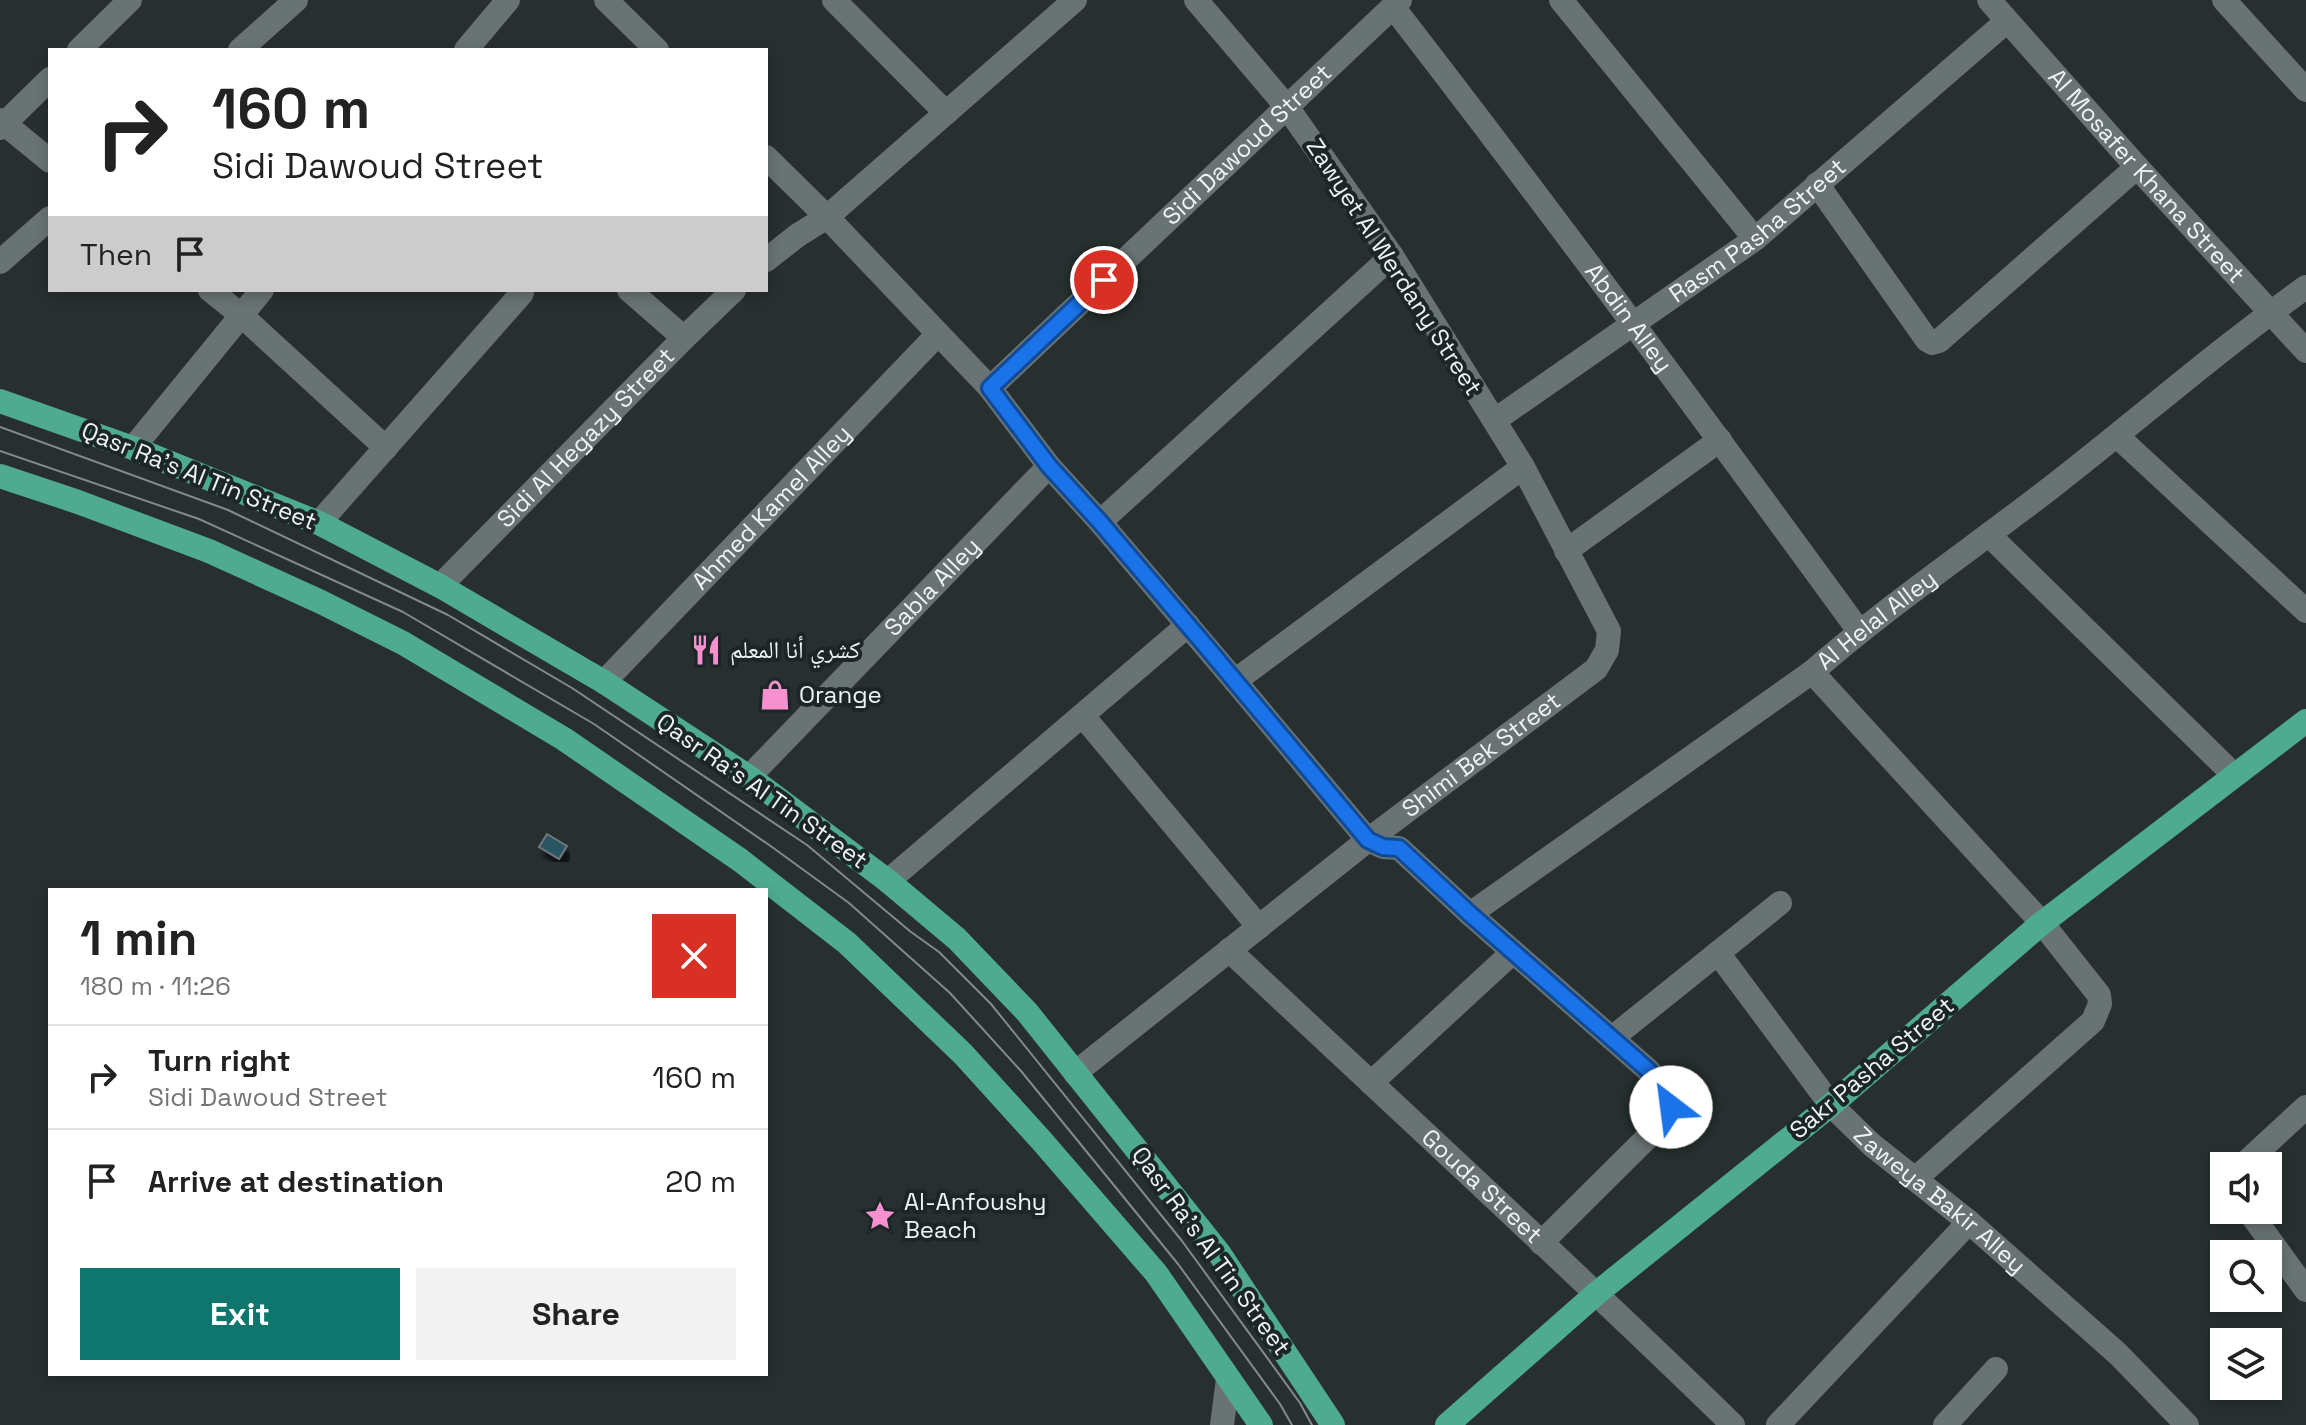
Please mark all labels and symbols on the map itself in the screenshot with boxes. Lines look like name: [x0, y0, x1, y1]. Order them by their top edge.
street label: Sidi Dawoud Street: [1156, 57, 1338, 232]
street label: Al Mosafer Khana Street: [2042, 62, 2252, 289]
street label: Zawyet Al Werdany Street: [1300, 132, 1489, 401]
street label: Rasm Pasha Street: [1663, 151, 1852, 309]
pin: [1070, 246, 1138, 314]
street label: Abdin Alley: [1578, 257, 1680, 378]
street label: Sidi Al Hegazy Street: [490, 341, 681, 534]
street label: Qasr Ra's Al Tin Street: [77, 414, 321, 537]
street label: Ahmed Kamel Alley: [685, 418, 858, 596]
street label: Sabla Alley: [877, 531, 987, 643]
street label: Al Helal Alley: [1810, 563, 1943, 676]
restaurant icon: كشري أنا المعلم: [689, 633, 723, 667]
place label: كشري أنا المعلم: [730, 634, 860, 669]
shop icon: Orange: [758, 678, 792, 712]
place label: Orange: [799, 679, 882, 710]
street label: Shimi Bek Street: [1395, 685, 1567, 824]
street label: Qasr Ra's Al Tin Street: [651, 706, 874, 875]
street label: Sakr Pasha Street: [1783, 990, 1960, 1145]
position arrow: [1629, 1065, 1713, 1149]
street label: Zaweya Bakir Alley: [1847, 1120, 2033, 1280]
street label: Gouda Street: [1415, 1122, 1549, 1250]
street label: Qasr Ra's Al Tin Street: [1125, 1140, 1298, 1361]
place label: Al-Anfoushy Beach: [904, 1186, 1047, 1245]
place icon: Al-Anfoushy Beach: [863, 1199, 897, 1233]

